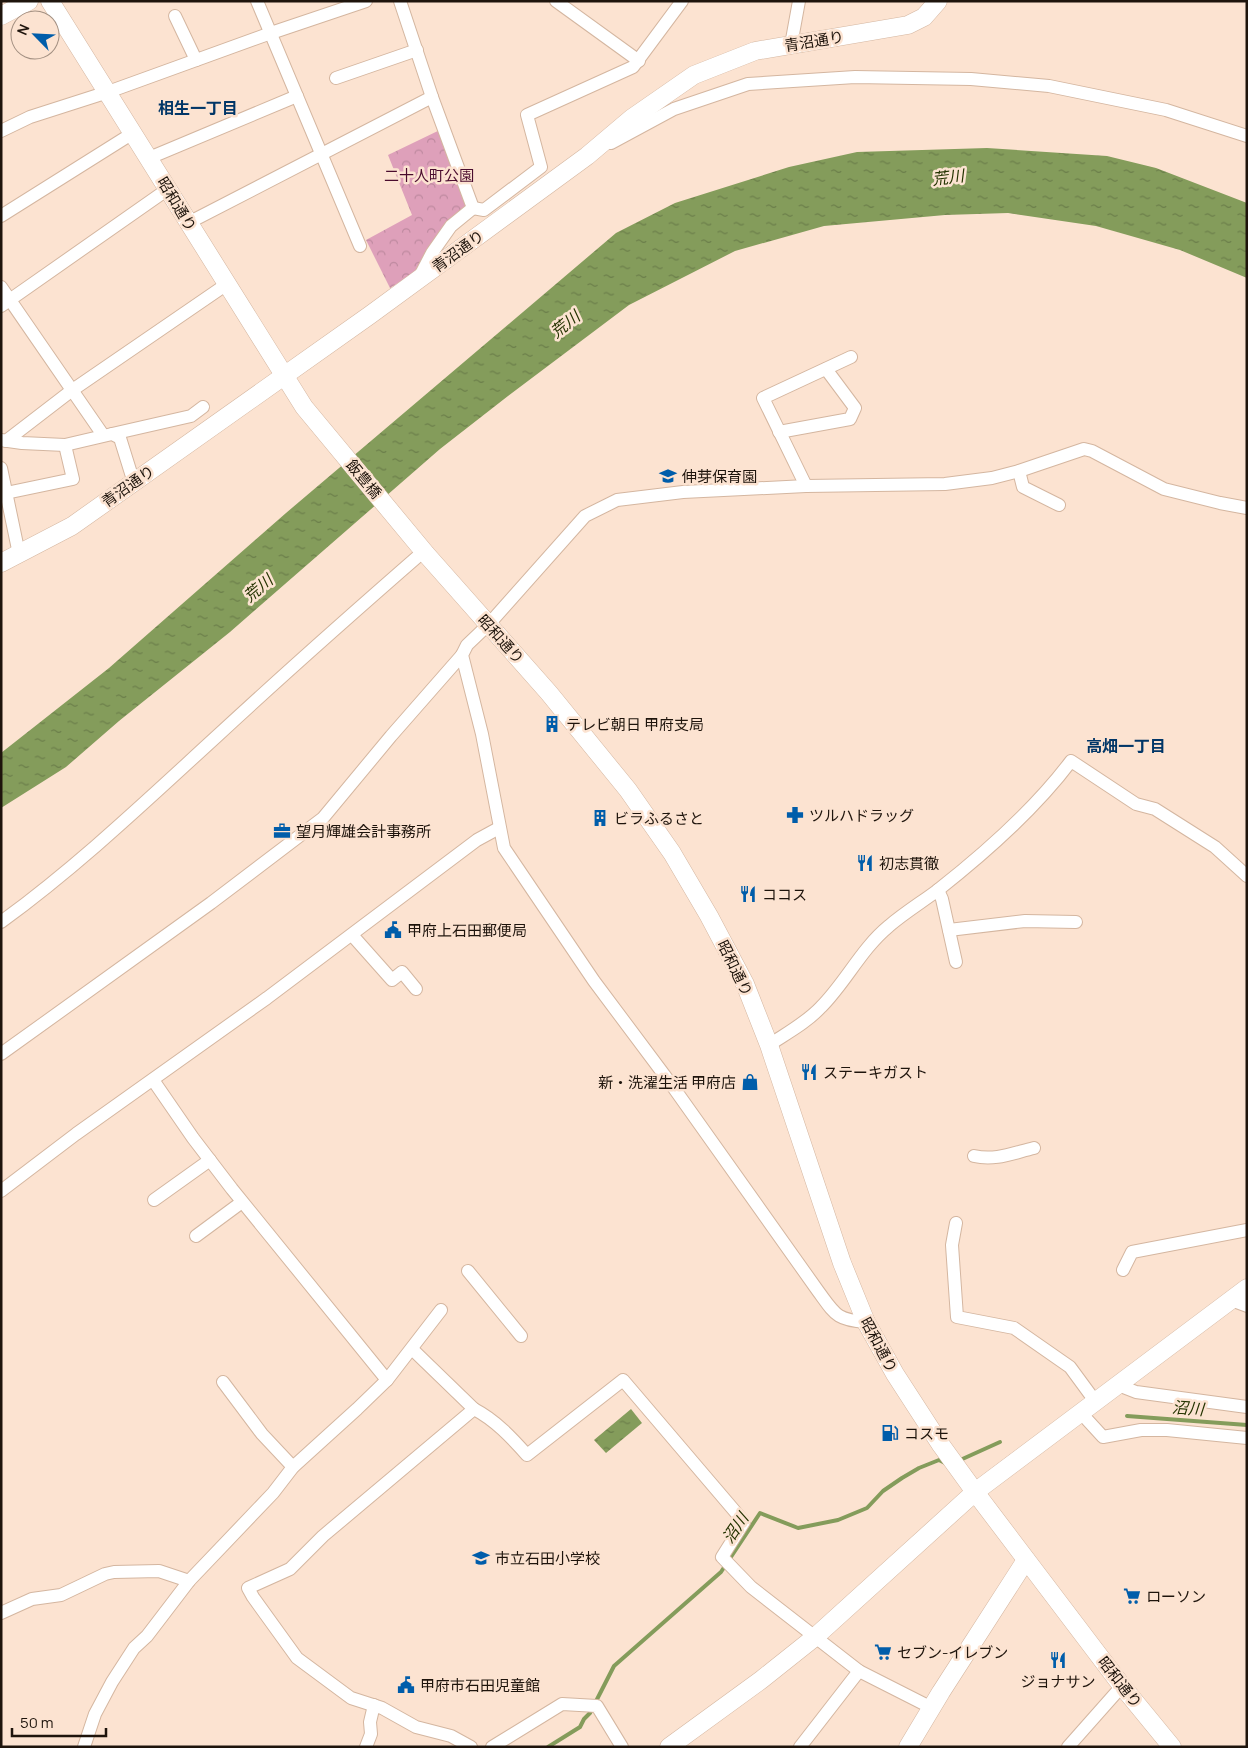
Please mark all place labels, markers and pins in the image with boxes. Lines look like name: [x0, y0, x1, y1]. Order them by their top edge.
school or university icon: 伸芽保育園: [658, 466, 678, 486]
place label: 伸芽保育園: [682, 466, 757, 487]
building icon: テレビ朝日 甲府支局: [542, 714, 562, 734]
place label: テレビ朝日 甲府支局: [566, 714, 704, 735]
pharmacy icon: ツルハドラッグ: [785, 805, 805, 825]
place label: ツルハドラッグ: [809, 805, 914, 826]
building icon: ビラふるさと: [590, 808, 610, 828]
place label: ビラふるさと: [614, 808, 704, 829]
office icon: 望月輝雄会計事務所: [272, 821, 292, 841]
place label: 望月輝雄会計事務所: [296, 821, 431, 842]
restaurant icon: 初志貫徹: [855, 853, 875, 873]
place label: 初志貫徹: [879, 853, 939, 874]
restaurant icon: ココス: [738, 884, 758, 904]
place label: ココス: [762, 884, 807, 905]
public building icon: 甲府上石田郵便局: [383, 920, 403, 940]
place label: 甲府上石田郵便局: [407, 920, 527, 941]
restaurant icon: ステーキガスト: [799, 1062, 819, 1082]
place label: ステーキガスト: [823, 1062, 928, 1083]
place label: 新・洗濯生活 甲府店: [598, 1072, 736, 1093]
shop icon: 新・洗濯生活 甲府店: [740, 1072, 760, 1092]
fuel station icon: コスモ: [880, 1423, 900, 1443]
place label: コスモ: [904, 1423, 949, 1444]
school or university icon: 市立石田小学校: [471, 1548, 491, 1568]
place label: 市立石田小学校: [495, 1548, 600, 1569]
supermarket icon: ローソン: [1122, 1586, 1142, 1606]
place label: ローソン: [1146, 1586, 1206, 1607]
supermarket icon: セブン-イレブン: [873, 1642, 893, 1662]
place label: セブン-イレブン: [897, 1642, 1008, 1663]
restaurant icon: ジョナサン: [1048, 1650, 1068, 1670]
place label: ジョナサン: [1020, 1671, 1096, 1692]
public building icon: 甲府市石田児童館: [396, 1675, 416, 1695]
place label: 甲府市石田児童館: [420, 1675, 540, 1696]

